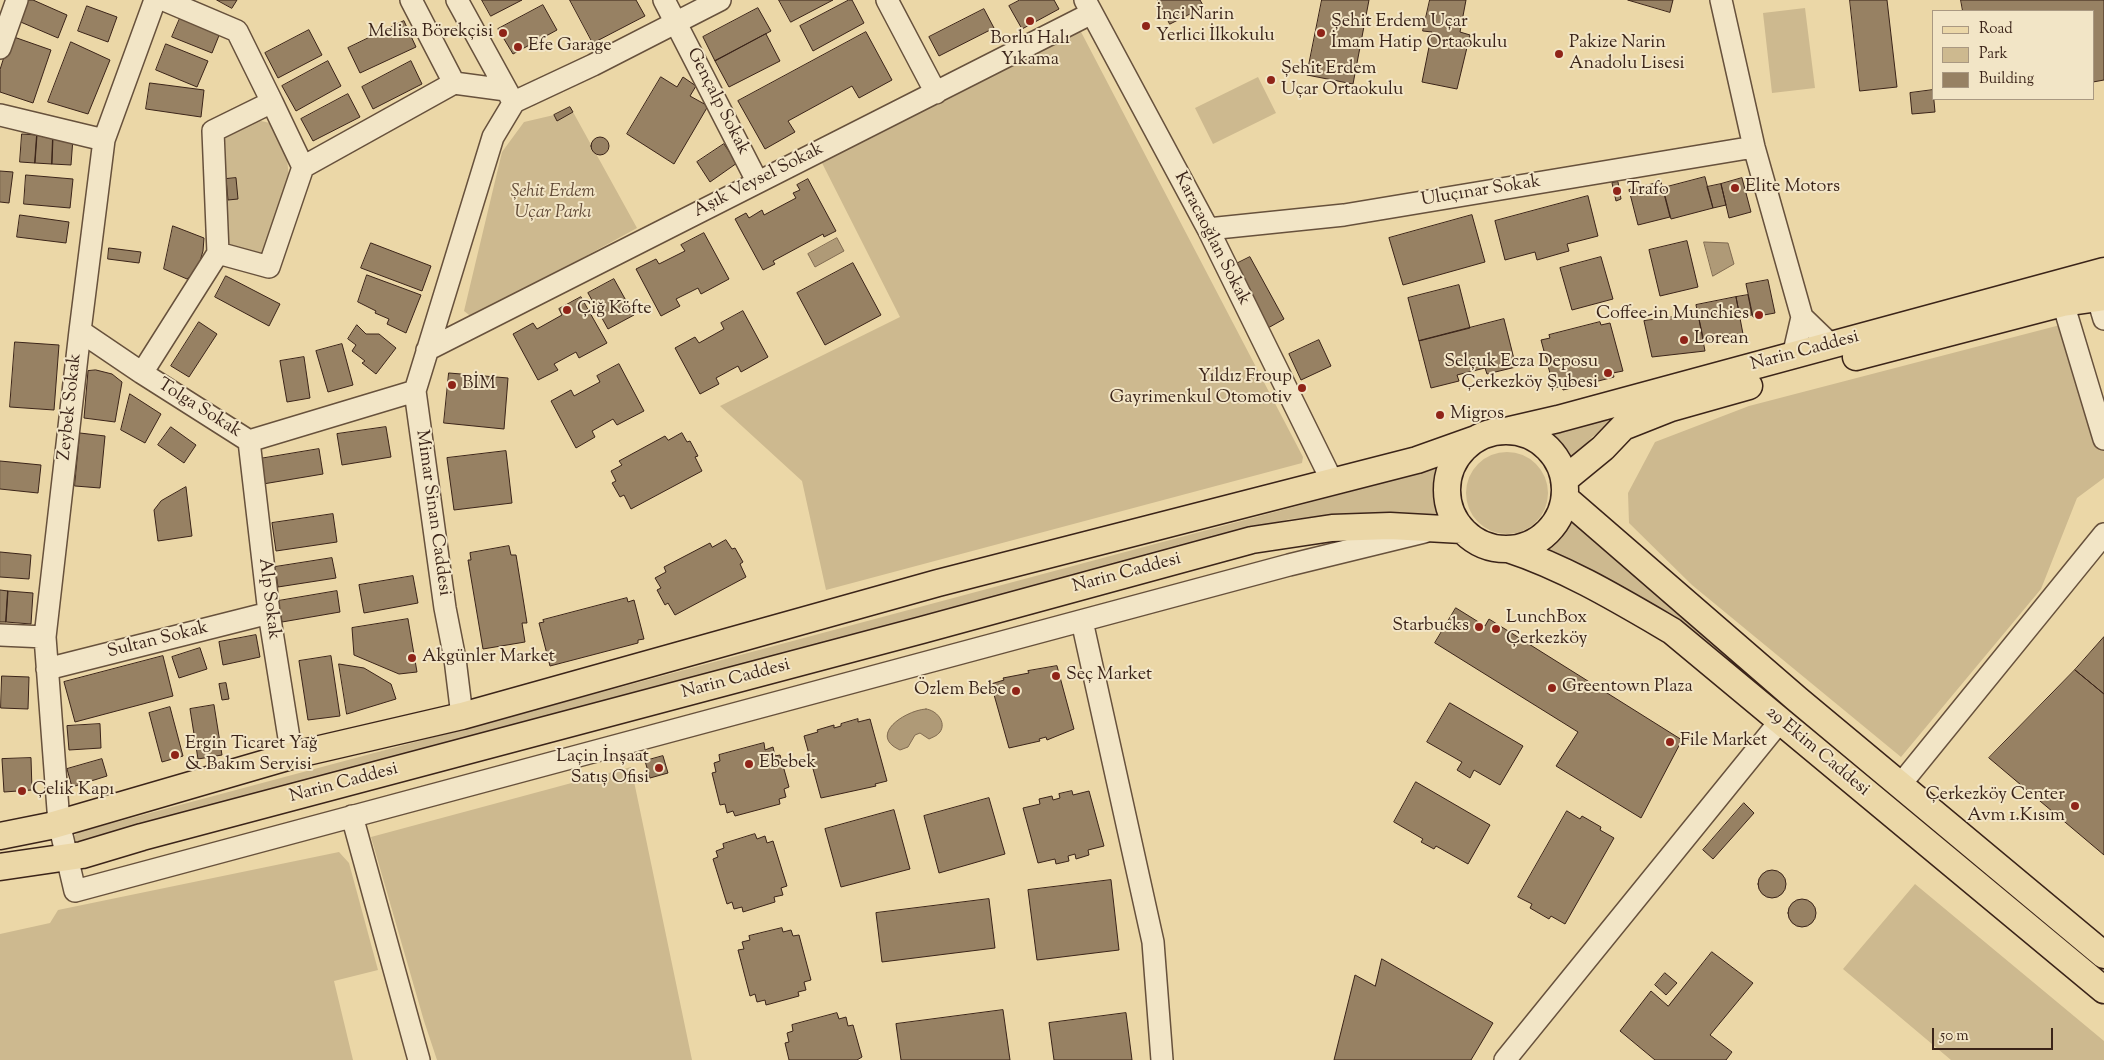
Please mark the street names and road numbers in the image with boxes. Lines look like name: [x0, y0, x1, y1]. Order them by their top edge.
street label: Gençalp Sokak: [681, 45, 753, 159]
street label: Aşık Veysel Sokak: [690, 139, 828, 223]
street label: Karacaoğlan Sokak: [1168, 169, 1254, 309]
street label: Uluçınar Sokak: [1420, 172, 1542, 212]
street label: Narin Caddesi: [1748, 327, 1862, 377]
street label: Zeybek Sokak: [55, 353, 87, 461]
street label: Tolga Sokak: [153, 375, 245, 443]
street label: Mimar Sinan Caddesi: [410, 429, 454, 597]
street label: Narin Caddesi: [1070, 549, 1184, 599]
street label: Alp Sokak: [252, 557, 284, 641]
street label: Sultan Sokak: [105, 618, 211, 664]
street label: Narin Caddesi: [679, 655, 793, 705]
street label: 29 Ekim Caddesi: [1761, 702, 1873, 802]
street label: Narin Caddesi: [287, 759, 401, 809]

